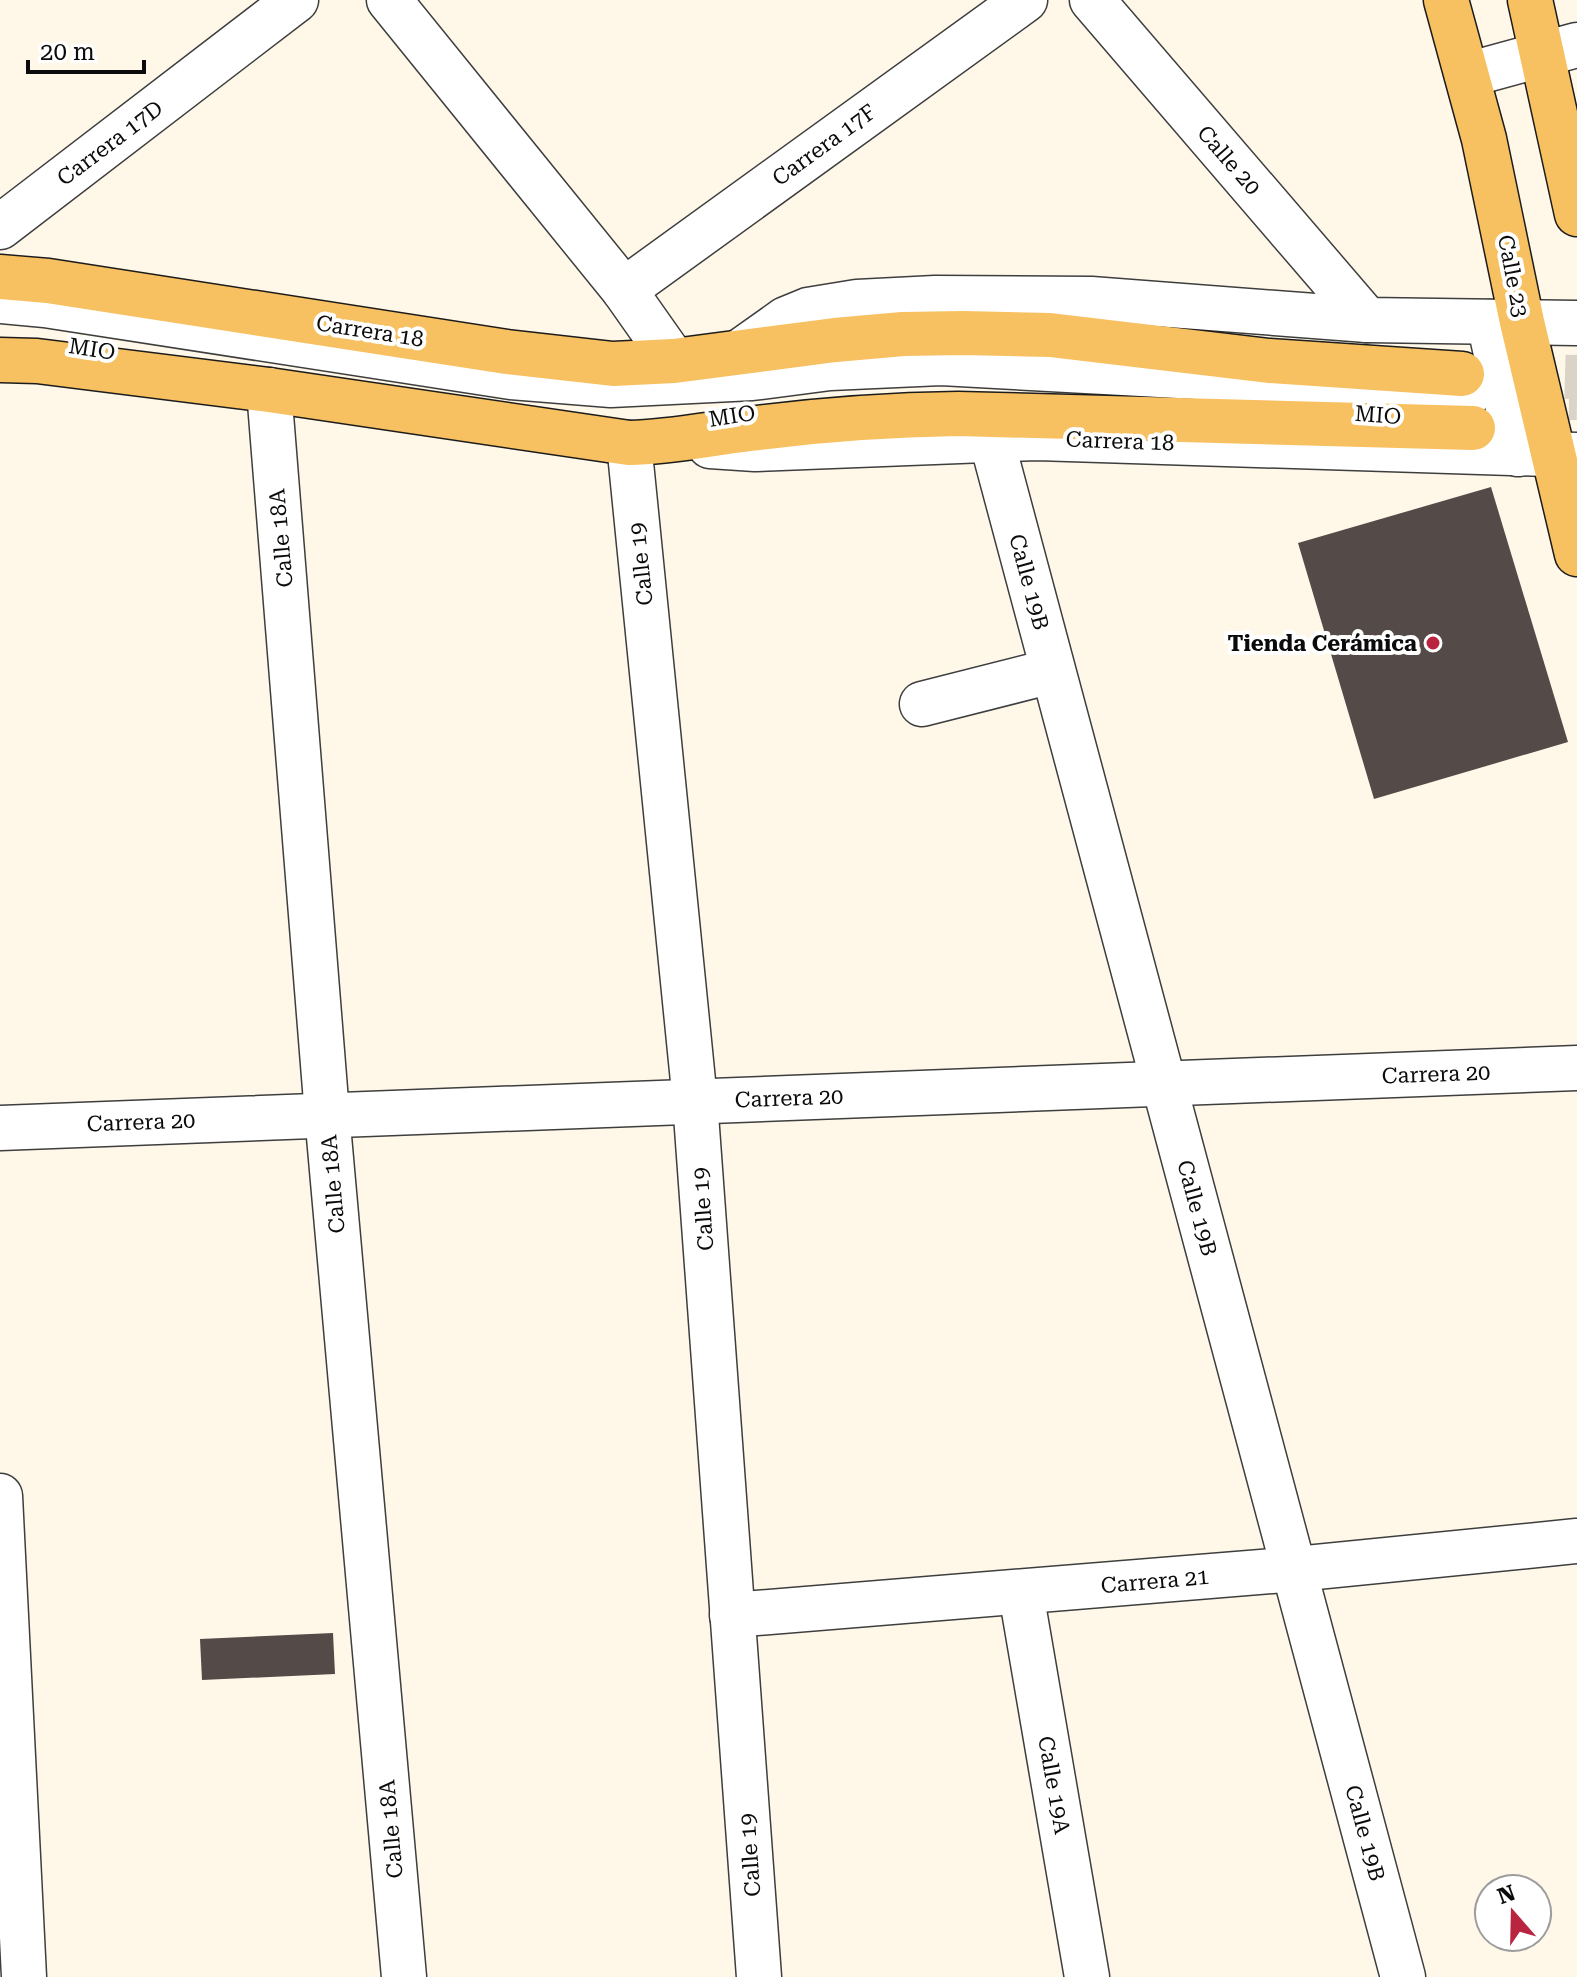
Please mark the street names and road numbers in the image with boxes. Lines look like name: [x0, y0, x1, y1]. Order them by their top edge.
street label: Carrera 17D: [52, 95, 168, 191]
street label: Carrera 17F: [767, 99, 881, 191]
street label: Calle 20: [1192, 120, 1266, 200]
street label: Calle 23: [1493, 233, 1533, 319]
street label: Carrera 18: [314, 310, 426, 352]
street label: MIO: [67, 333, 117, 365]
street label: MIO: [707, 400, 757, 432]
street label: MIO: [1354, 401, 1402, 429]
street label: Carrera 18: [1065, 427, 1175, 455]
street label: Calle 18A: [264, 487, 298, 588]
street label: Calle 19: [624, 521, 658, 607]
street label: Calle 19B: [1004, 531, 1054, 633]
street label: Carrera 20: [1381, 1060, 1491, 1088]
street label: Carrera 20: [734, 1084, 844, 1112]
street label: Carrera 20: [86, 1108, 196, 1136]
street label: Calle 18A: [316, 1133, 350, 1234]
street label: Calle 19B: [1172, 1157, 1222, 1259]
street label: Calle 19: [688, 1166, 718, 1252]
street label: Carrera 21: [1100, 1564, 1210, 1598]
street label: Calle 19A: [1033, 1734, 1075, 1837]
street label: Calle 18A: [374, 1778, 408, 1879]
street label: Calle 19B: [1340, 1782, 1390, 1884]
street label: Calle 19: [735, 1812, 765, 1898]

